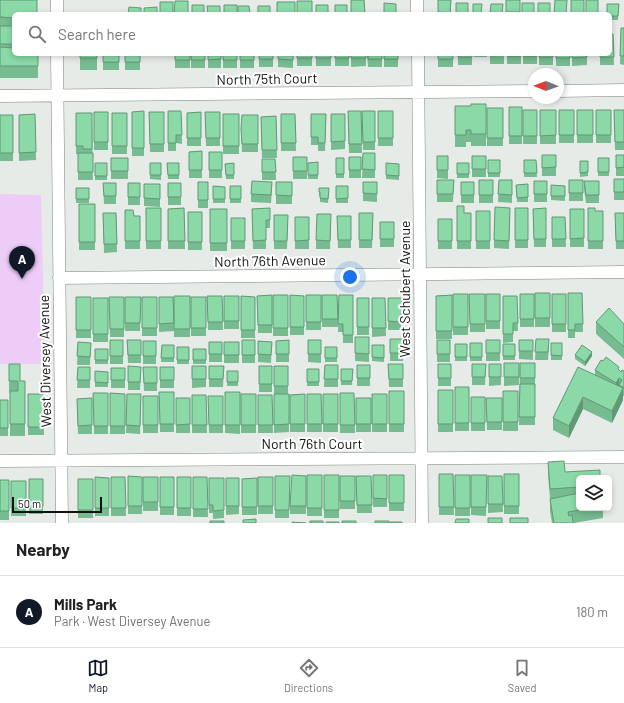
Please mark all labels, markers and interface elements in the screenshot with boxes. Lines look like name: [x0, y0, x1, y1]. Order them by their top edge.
search box: [12, 12, 612, 56]
icon: search: [26, 23, 48, 45]
text: Search here: [58, 25, 136, 43]
north arrow: [528, 68, 564, 104]
street label: North 75th Court: [216, 69, 318, 88]
street label: West Schubert Avenue: [396, 221, 413, 357]
pin: A: [9, 246, 35, 279]
street label: North 76th Avenue: [214, 251, 326, 270]
your location: [340, 267, 360, 287]
street label: West Diversey Avenue: [35, 295, 54, 427]
street label: North 76th Court: [261, 435, 363, 452]
map controls: [576, 475, 612, 511]
button: layers: [576, 475, 612, 511]
scale bar: [12, 495, 102, 514]
text: 50 m: [18, 497, 41, 510]
text: Nearby: [16, 539, 70, 559]
text: Mills Park: [54, 595, 117, 613]
text: A: [25, 604, 33, 620]
text: 180 m: [576, 604, 608, 620]
text: Park · West Diversey Avenue: [54, 613, 210, 629]
tab: Map: [87, 657, 109, 694]
tab: Directions: [284, 657, 333, 694]
tab: Saved: [508, 657, 537, 694]

